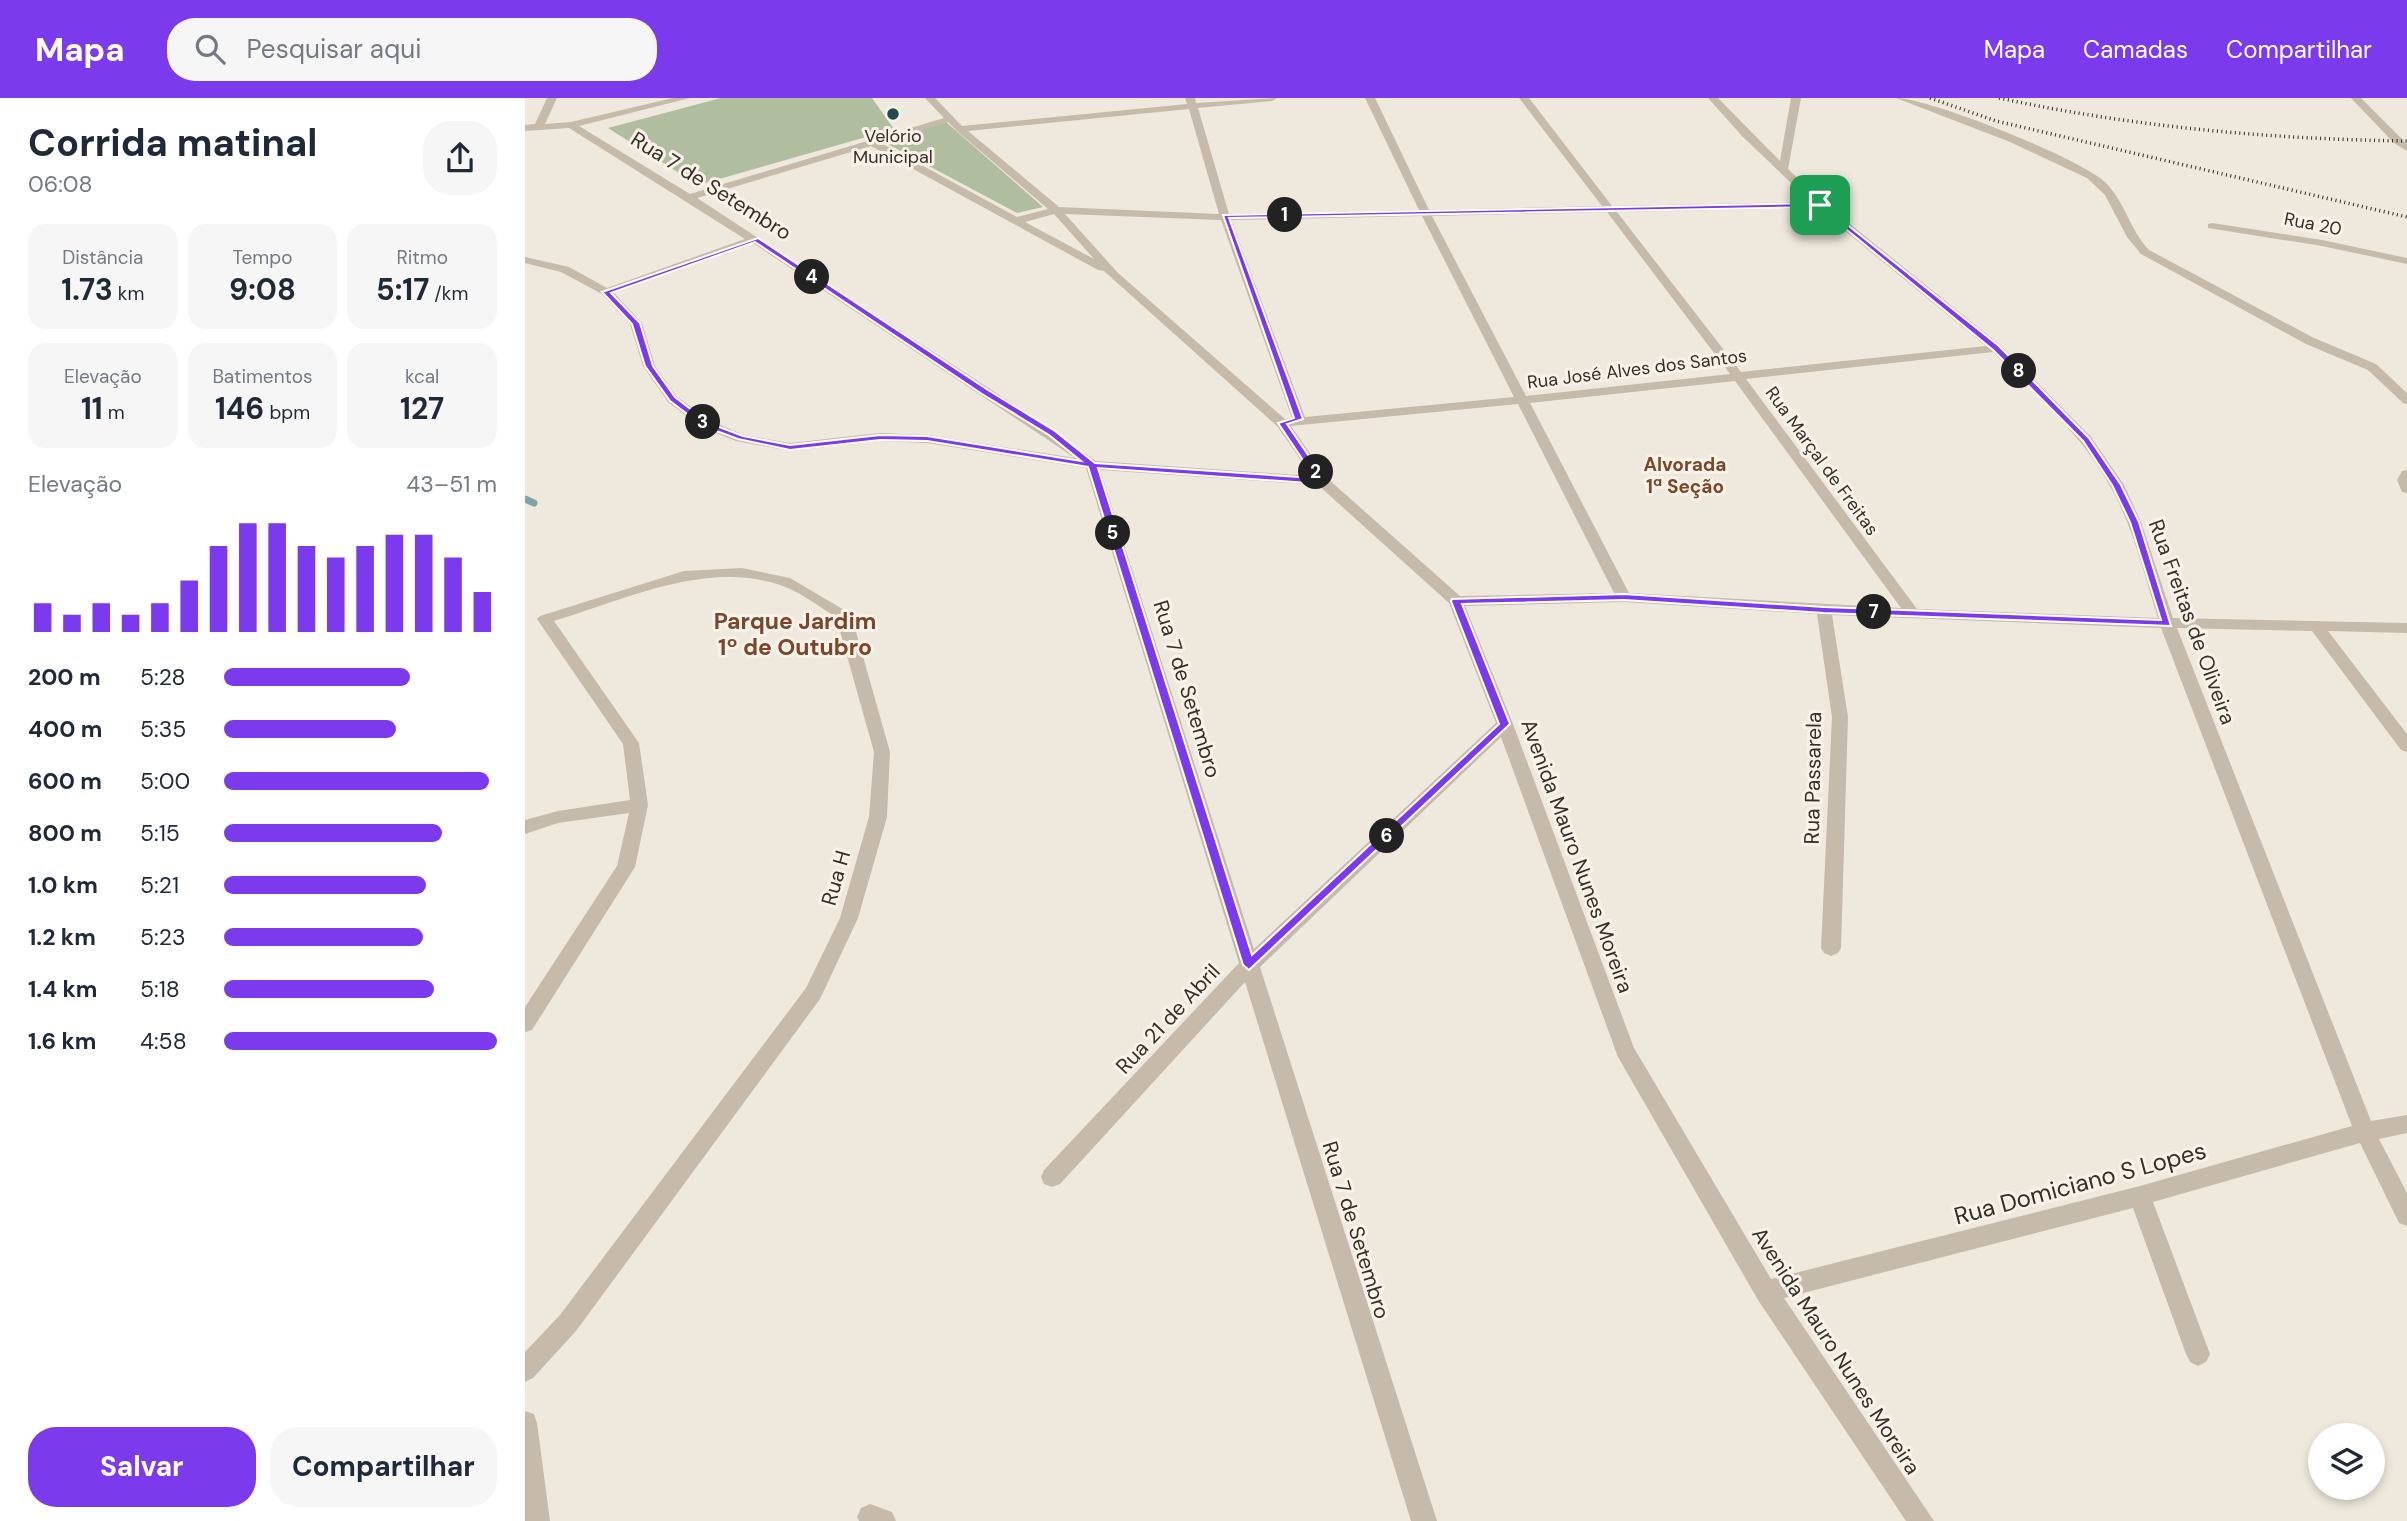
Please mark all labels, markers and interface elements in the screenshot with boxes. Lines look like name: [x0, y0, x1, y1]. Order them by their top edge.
search box: [167, 18, 657, 81]
text: Mapa: [35, 28, 125, 71]
icon: search: [191, 30, 229, 68]
text: Pesquisar aqui: [247, 32, 421, 66]
text: Mapa: [1984, 34, 2045, 65]
text: Camadas: [2083, 34, 2188, 65]
text: Compartilhar: [2226, 34, 2372, 65]
marker: Velório Municipal: [885, 106, 901, 122]
text: Corrida matinal: [28, 118, 317, 168]
button: share: [423, 121, 497, 195]
place label: Velório Municipal: [853, 124, 933, 169]
street label: Rua 7 de Setembro: [625, 125, 797, 247]
text: 06:08: [28, 169, 93, 199]
pin: [1790, 175, 1850, 235]
icon: arrive: [1801, 186, 1839, 224]
pin: 1: [1267, 198, 1303, 232]
text: 1: [1281, 202, 1288, 227]
street label: Rua 20: [2282, 207, 2344, 241]
text: Distância: [62, 245, 143, 270]
text: Tempo: [233, 245, 292, 270]
text: Ritmo: [396, 245, 448, 270]
pin: 4: [795, 260, 829, 294]
text: 4: [805, 264, 818, 289]
text: 1.73: [61, 270, 113, 309]
text: 9:08: [229, 270, 296, 309]
text: 5:17: [376, 270, 429, 309]
text: km: [113, 281, 144, 306]
text: /km: [429, 281, 468, 306]
street label: Rua José Alves dos Santos: [1526, 344, 1748, 394]
pin: 8: [2001, 354, 2037, 388]
text: 8: [2012, 358, 2025, 383]
text: Elevação: [64, 364, 142, 389]
text: Batimentos: [212, 364, 313, 389]
text: kcal: [405, 364, 439, 389]
street label: Rua Marçal de Freitas: [1760, 382, 1884, 540]
text: 11: [81, 389, 103, 428]
text: 146: [215, 389, 264, 428]
text: 127: [400, 389, 444, 428]
text: m: [103, 400, 125, 425]
text: bpm: [264, 400, 310, 425]
pin: 3: [685, 404, 721, 440]
text: 3: [697, 409, 708, 434]
district label: Alvorada 1ª Seção: [1644, 452, 1726, 499]
pin: 2: [1299, 454, 1333, 490]
text: 2: [1310, 459, 1321, 484]
text: Elevação: [28, 469, 122, 499]
text: 43–51 m: [406, 469, 497, 499]
pin: 5: [1095, 516, 1131, 550]
street label: Rua Freitas de Oliveira: [2142, 516, 2242, 728]
text: 5: [1107, 520, 1118, 545]
pin: 7: [1857, 594, 1891, 630]
street label: Rua 7 de Setembro: [1147, 597, 1227, 781]
text: 7: [1868, 599, 1879, 624]
district label: Parque Jardim 1º de Outubro: [714, 606, 876, 662]
text: 200 m: [28, 662, 101, 692]
text: 5:28: [140, 662, 186, 692]
street label: Rua Passarela: [1798, 711, 1828, 845]
text: 400 m: [28, 714, 102, 744]
text: 5:35: [140, 714, 186, 744]
street label: Avenida Mauro Nunes Moreira: [1514, 715, 1640, 997]
text: 600 m: [28, 766, 102, 796]
text: 5:00: [140, 766, 190, 796]
text: 800 m: [28, 818, 102, 848]
text: 5:15: [140, 818, 180, 848]
pin: 6: [1369, 818, 1405, 854]
text: 6: [1380, 823, 1393, 848]
street label: Rua H: [815, 847, 857, 909]
text: 1.0 km: [28, 870, 98, 900]
text: 5:21: [140, 870, 179, 900]
text: 1.2 km: [28, 922, 96, 952]
text: 5:23: [140, 922, 186, 952]
street label: Rua 21 de Abril: [1110, 958, 1226, 1080]
text: 1.4 km: [28, 974, 97, 1004]
text: 5:18: [140, 974, 180, 1004]
text: 1.6 km: [28, 1026, 96, 1056]
text: 4:58: [140, 1026, 187, 1056]
street label: Rua Domiciano S Lopes: [1951, 1134, 2209, 1232]
street label: Rua 7 de Setembro: [1316, 1138, 1396, 1322]
street label: Avenida Mauro Nunes Moreira: [1745, 1222, 1927, 1480]
map controls: [2308, 1423, 2385, 1500]
button: layers: [2308, 1423, 2385, 1500]
button: Salvar: [28, 1427, 256, 1507]
button: Compartilhar: [270, 1427, 497, 1507]

